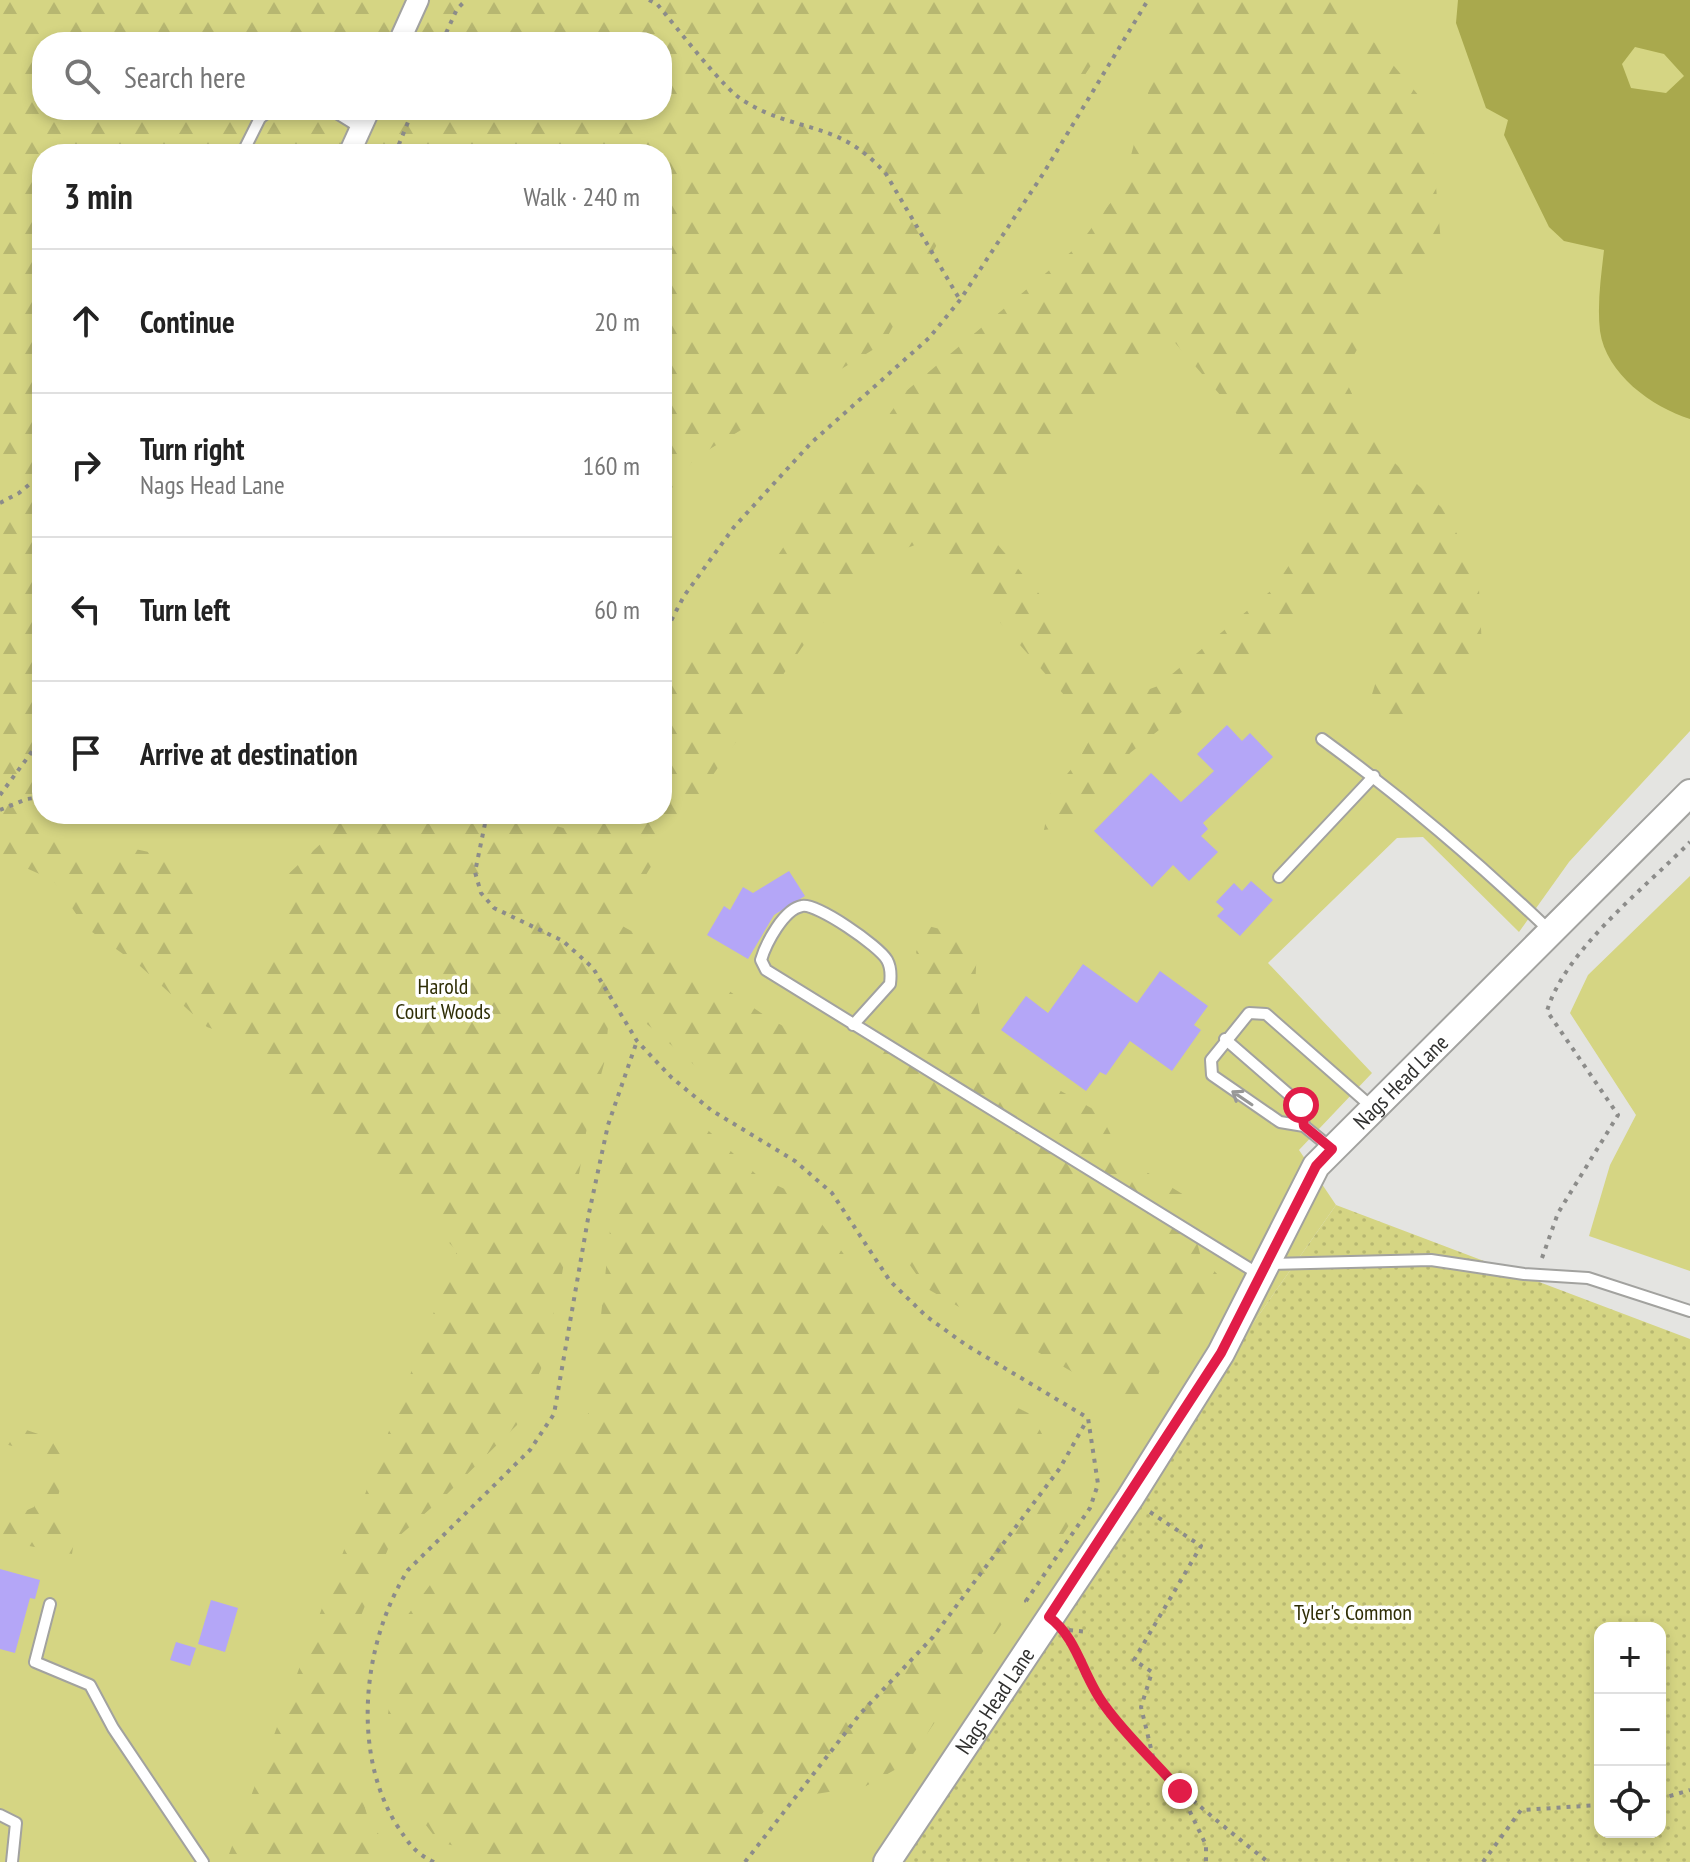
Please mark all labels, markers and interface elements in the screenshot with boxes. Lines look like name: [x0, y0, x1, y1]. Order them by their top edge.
search box: [32, 32, 672, 120]
icon: search: [60, 54, 104, 98]
text: Search here: [124, 57, 246, 96]
text: 3 min: [64, 174, 133, 218]
text: Walk · 240 m: [523, 180, 640, 213]
icon: ahead: [64, 299, 108, 343]
text: Continue: [140, 302, 235, 341]
text: 20 m: [594, 305, 640, 338]
text: Turn right: [140, 429, 244, 468]
icon: right: [64, 443, 108, 487]
text: 160 m: [582, 449, 640, 482]
text: Nags Head Lane: [140, 468, 285, 501]
icon: left: [64, 587, 108, 631]
text: Turn left: [140, 590, 230, 629]
text: 60 m: [594, 593, 640, 626]
icon: arrive: [64, 731, 108, 775]
text: Arrive at destination: [140, 734, 358, 773]
park label: Harold Court Woods: [395, 972, 491, 1025]
street label: Nags Head Lane: [1347, 1028, 1454, 1135]
route start: [1283, 1087, 1319, 1123]
one-way arrow: [1232, 1089, 1254, 1106]
park label: Tyler's Common: [1294, 1598, 1412, 1626]
map controls: [1594, 1622, 1666, 1838]
button: +: [1594, 1622, 1666, 1694]
street label: Nags Head Lane: [949, 1642, 1040, 1759]
button: −: [1594, 1694, 1666, 1766]
button: locate: [1594, 1766, 1666, 1838]
route end: [1162, 1773, 1198, 1809]

